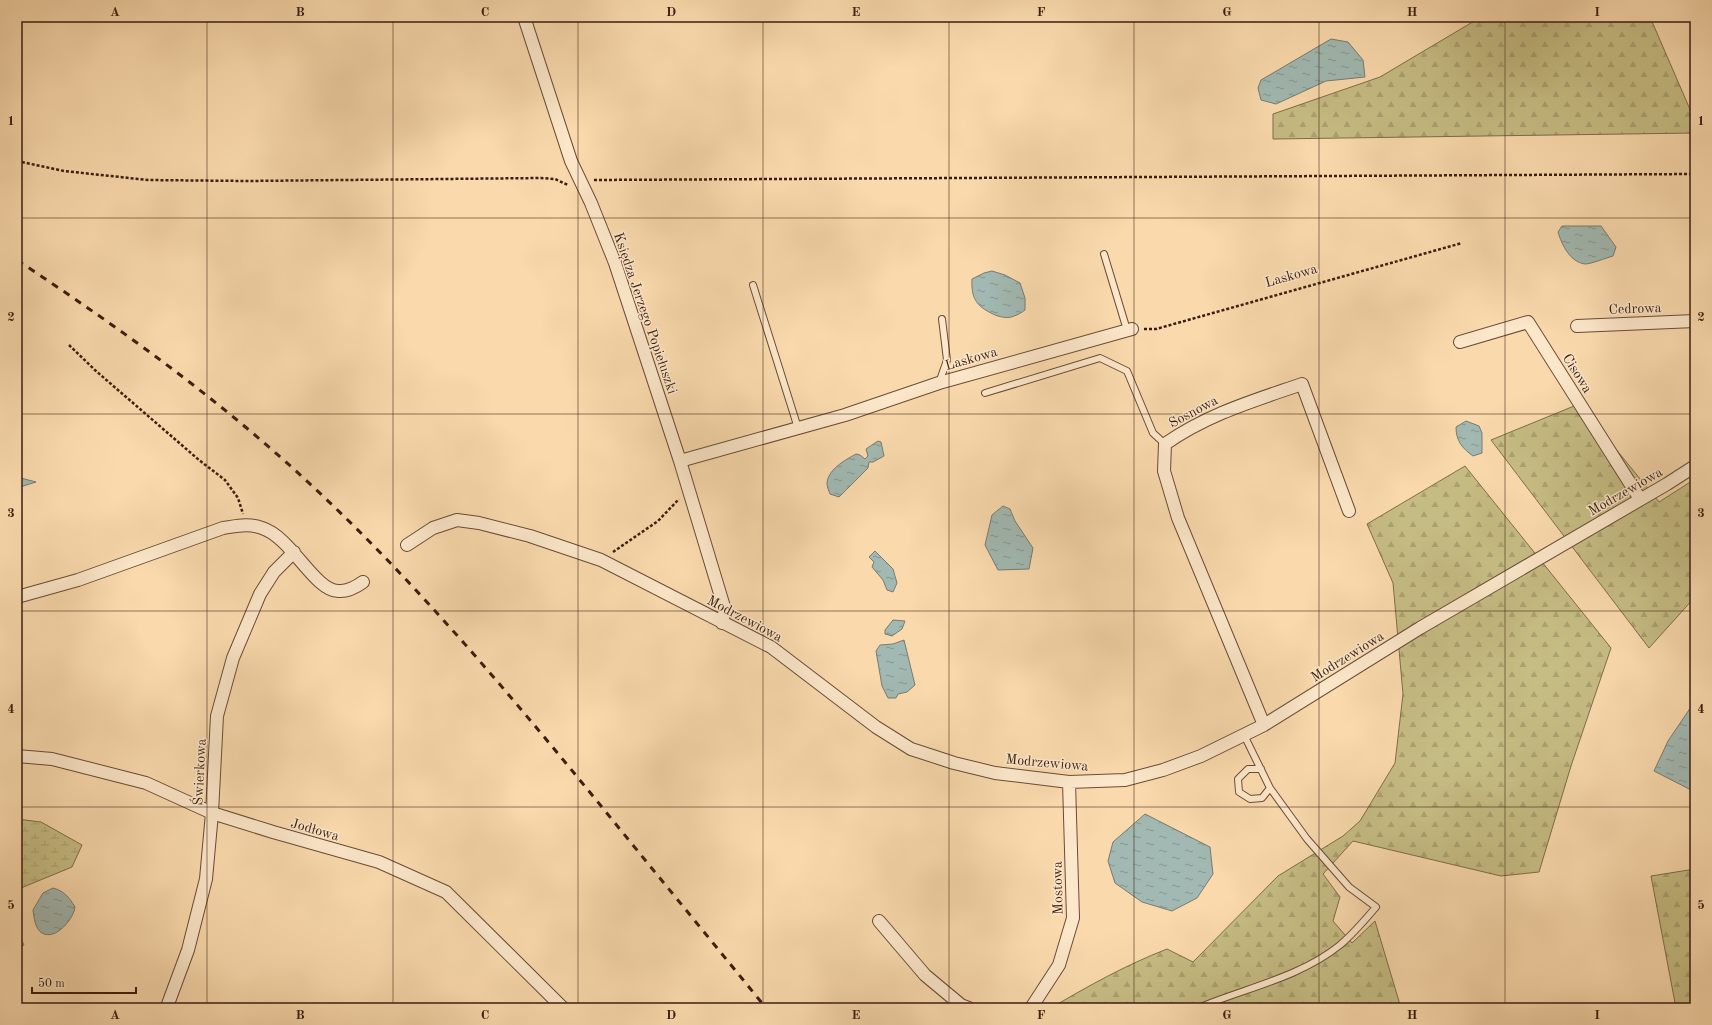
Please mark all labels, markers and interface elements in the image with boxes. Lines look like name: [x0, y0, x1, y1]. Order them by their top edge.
text: A: [110, 6, 120, 19]
text: B: [295, 6, 305, 19]
text: C: [481, 6, 489, 19]
text: D: [666, 6, 676, 19]
text: E: [852, 6, 861, 19]
text: F: [1037, 6, 1046, 19]
text: G: [1222, 6, 1232, 19]
text: H: [1407, 6, 1418, 19]
text: I: [1594, 6, 1600, 19]
text: 1: [7, 115, 15, 128]
text: 1: [1697, 115, 1705, 128]
street label: Księdza Jerzego Popiełuszki: [611, 231, 679, 396]
street label: Laskowa: [1264, 262, 1319, 290]
street label: Cedrowa: [1608, 301, 1662, 317]
text: 2: [7, 311, 15, 324]
text: 2: [1697, 311, 1705, 324]
street label: Laskowa: [944, 345, 999, 373]
street label: Cisowa: [1560, 351, 1595, 396]
street label: Sosnowa: [1167, 393, 1220, 431]
street label: Modrzewiowa: [1586, 465, 1665, 519]
text: 3: [7, 507, 15, 520]
text: 3: [1697, 507, 1705, 520]
street label: Modrzewiowa: [705, 593, 785, 645]
street label: Modrzewiowa: [1309, 629, 1387, 685]
text: 4: [7, 703, 15, 716]
text: 4: [1697, 703, 1705, 716]
street label: Świerkowa: [187, 738, 209, 806]
street label: Modrzewiowa: [1005, 752, 1089, 774]
street label: Jodłowa: [289, 816, 341, 844]
street label: Mostowa: [1051, 861, 1065, 915]
text: 5: [7, 899, 15, 912]
text: 5: [1697, 899, 1705, 912]
scale bar: [32, 969, 136, 995]
text: 50 m: [38, 977, 65, 990]
text: A: [110, 1009, 120, 1022]
text: B: [295, 1009, 305, 1022]
text: C: [481, 1009, 489, 1022]
text: D: [666, 1009, 676, 1022]
text: E: [852, 1009, 861, 1022]
text: F: [1037, 1009, 1046, 1022]
text: G: [1222, 1009, 1232, 1022]
text: H: [1407, 1009, 1418, 1022]
text: I: [1594, 1009, 1600, 1022]

